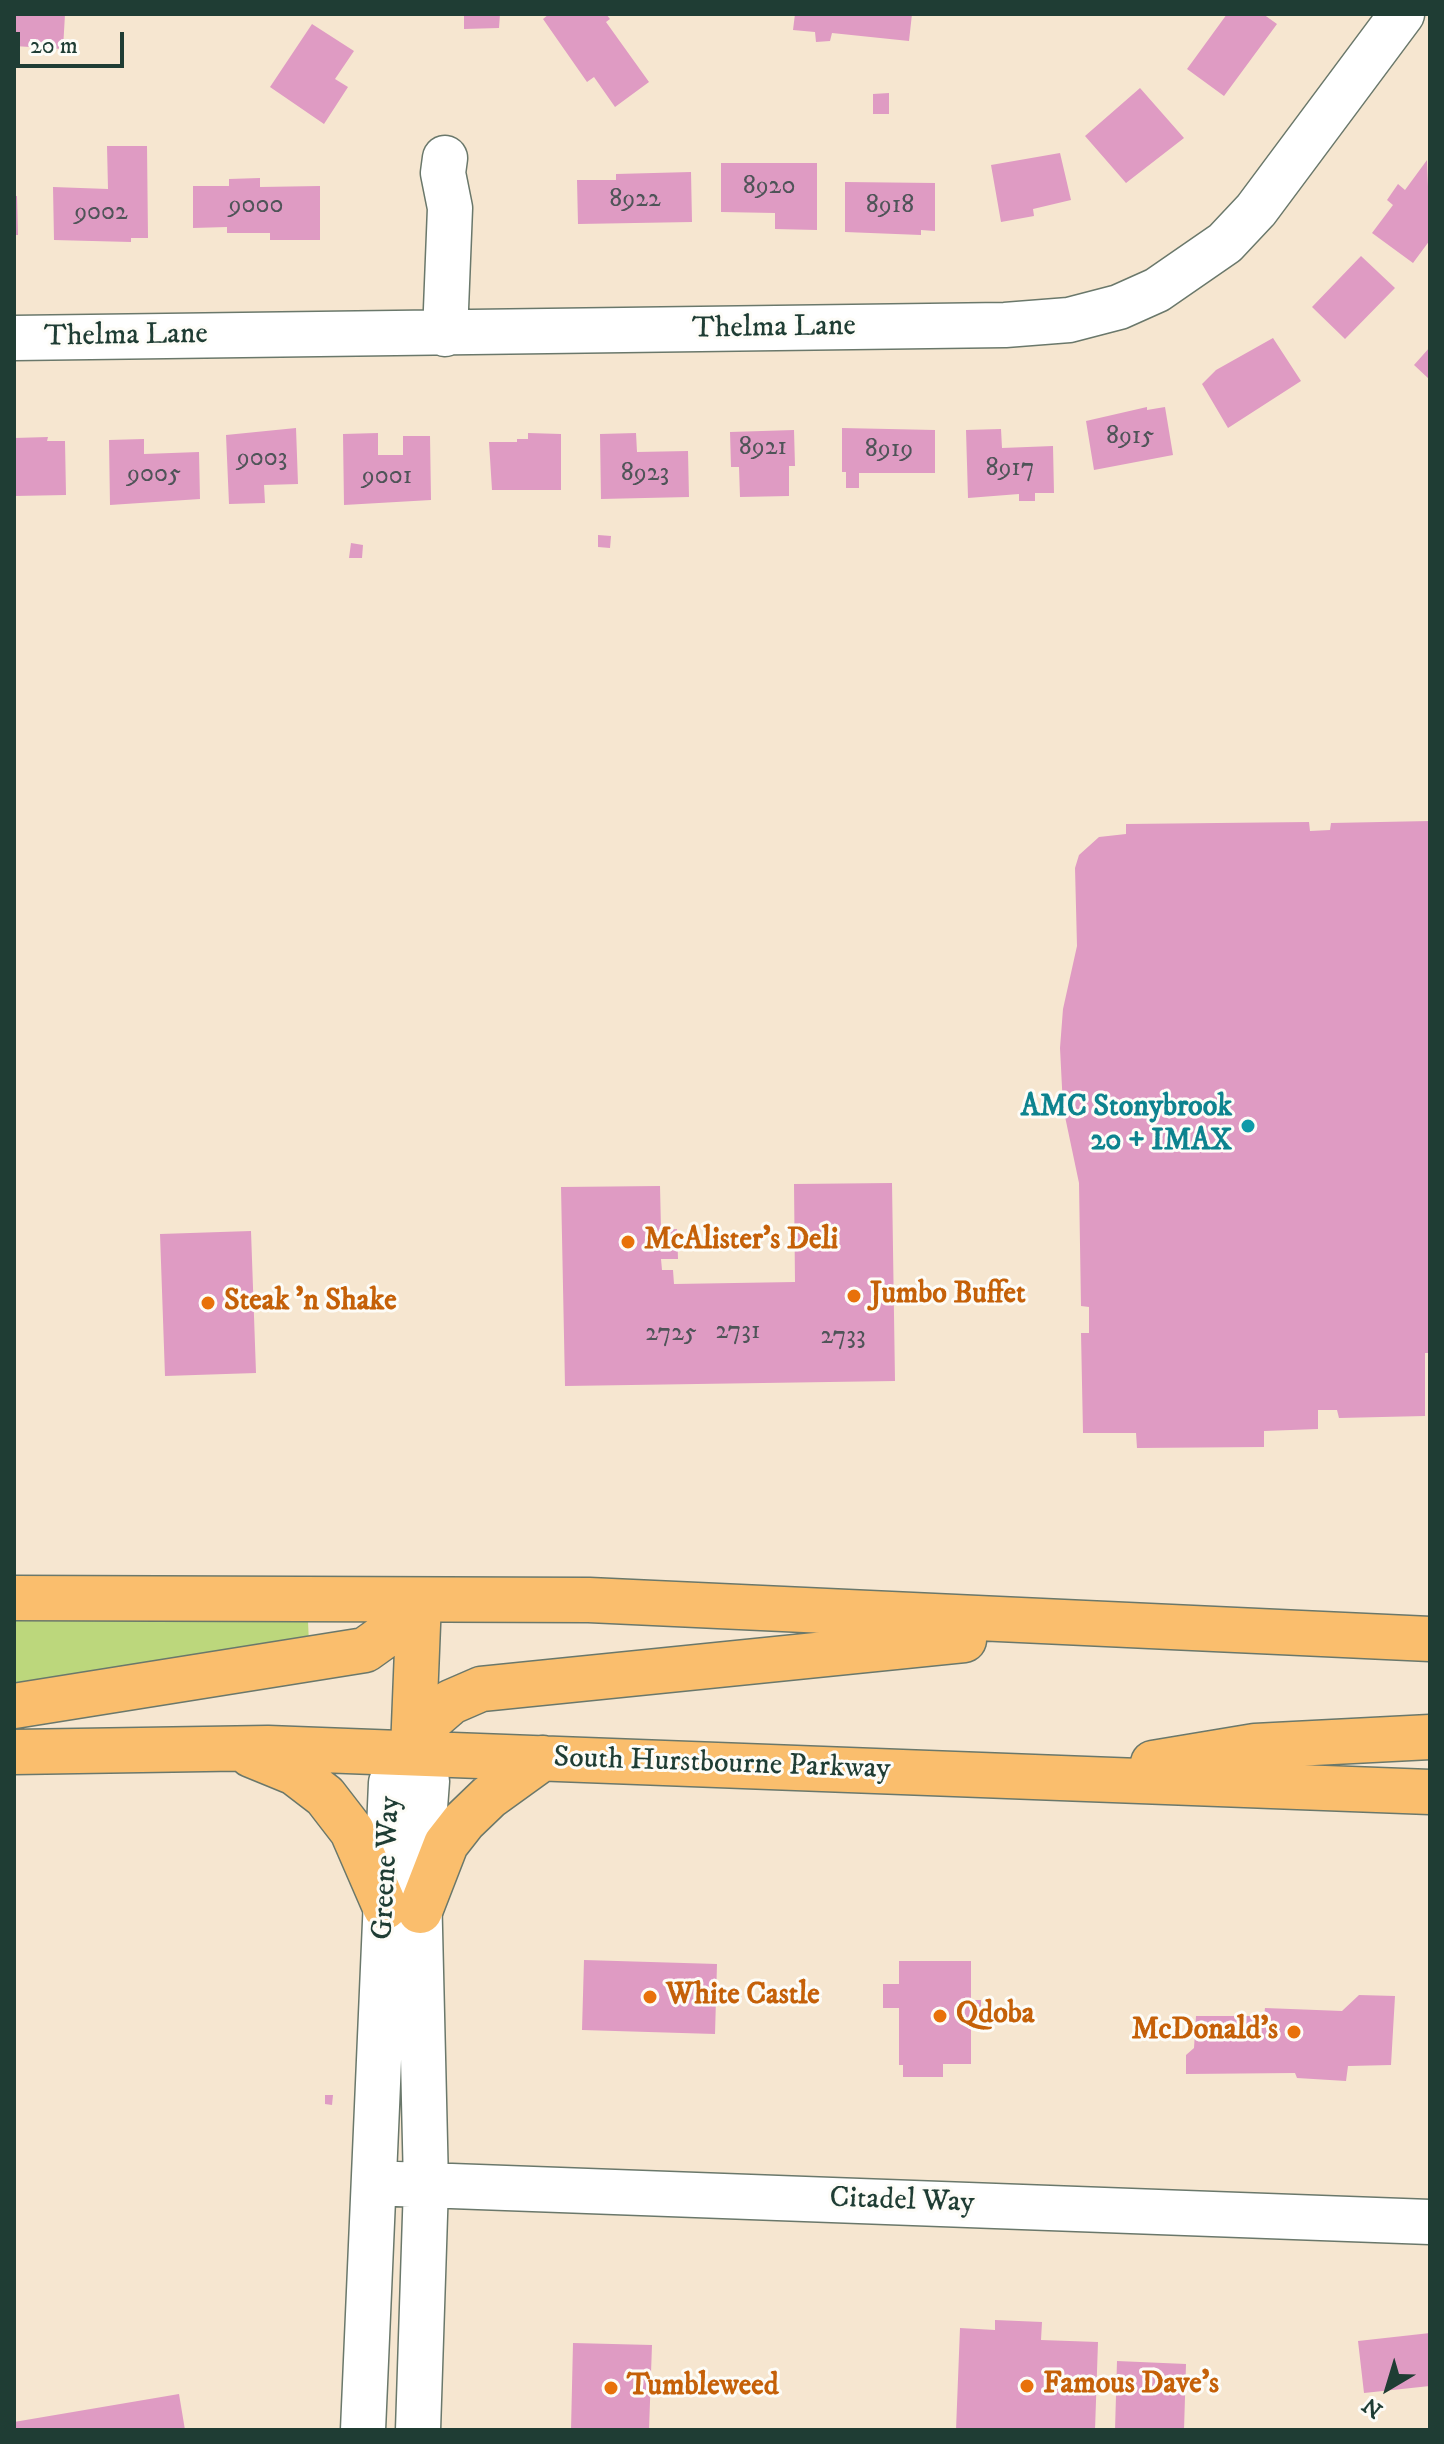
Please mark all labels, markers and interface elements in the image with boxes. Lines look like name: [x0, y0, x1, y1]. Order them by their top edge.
scale bar: [20, 16, 128, 66]
text: 20 m: [30, 31, 78, 61]
house number: 8920: [743, 172, 795, 204]
house number: 8922: [609, 185, 661, 217]
house number: 9000: [229, 191, 283, 223]
house number: 8918: [866, 191, 914, 223]
house number: 9002: [74, 198, 128, 230]
street label: Thelma Lane: [692, 310, 856, 348]
street label: Thelma Lane: [44, 318, 208, 356]
house number: 8915: [1106, 422, 1154, 454]
house number: 8921: [739, 433, 787, 465]
house number: 8919: [865, 435, 913, 467]
house number: 9003: [237, 444, 287, 476]
house number: 8917: [985, 454, 1035, 486]
house number: 8923: [621, 459, 669, 491]
house number: 9005: [127, 460, 181, 492]
house number: 9001: [362, 462, 412, 494]
place label: AMC Stonybrook 20 + IMAX: [1021, 1091, 1232, 1162]
marker: AMC Stonybrook 20 + IMAX: [1239, 1117, 1257, 1135]
place label: McAlister's Deli: [644, 1224, 838, 1260]
marker: McAlister's Deli: [619, 1233, 637, 1251]
place label: Jumbo Buffet: [870, 1278, 1026, 1314]
place label: Steak 'n Shake: [224, 1285, 397, 1321]
marker: Jumbo Buffet: [845, 1287, 863, 1305]
marker: Steak 'n Shake: [199, 1294, 217, 1312]
house number: 2731: [715, 1317, 761, 1349]
house number: 2725: [645, 1319, 697, 1351]
house number: 2733: [820, 1322, 866, 1354]
street label: South Hurstbourne Parkway: [553, 1741, 891, 1789]
street label: Greene Way: [366, 1795, 410, 1941]
place label: White Castle: [666, 1979, 820, 2015]
marker: White Castle: [641, 1988, 659, 2006]
place label: Qdoba: [956, 1998, 1035, 2034]
marker: Qdoba: [931, 2007, 949, 2025]
place label: McDonald's: [1131, 2014, 1278, 2050]
marker: McDonald's: [1285, 2023, 1303, 2041]
street label: Citadel Way: [829, 2181, 975, 2223]
north arrow: [1348, 2348, 1428, 2428]
place label: Famous Dave's: [1043, 2368, 1219, 2404]
place label: Tumbleweed: [627, 2370, 779, 2406]
marker: Famous Dave's: [1018, 2377, 1036, 2395]
marker: Tumbleweed: [602, 2379, 620, 2397]
text: N: [1357, 2391, 1388, 2424]

